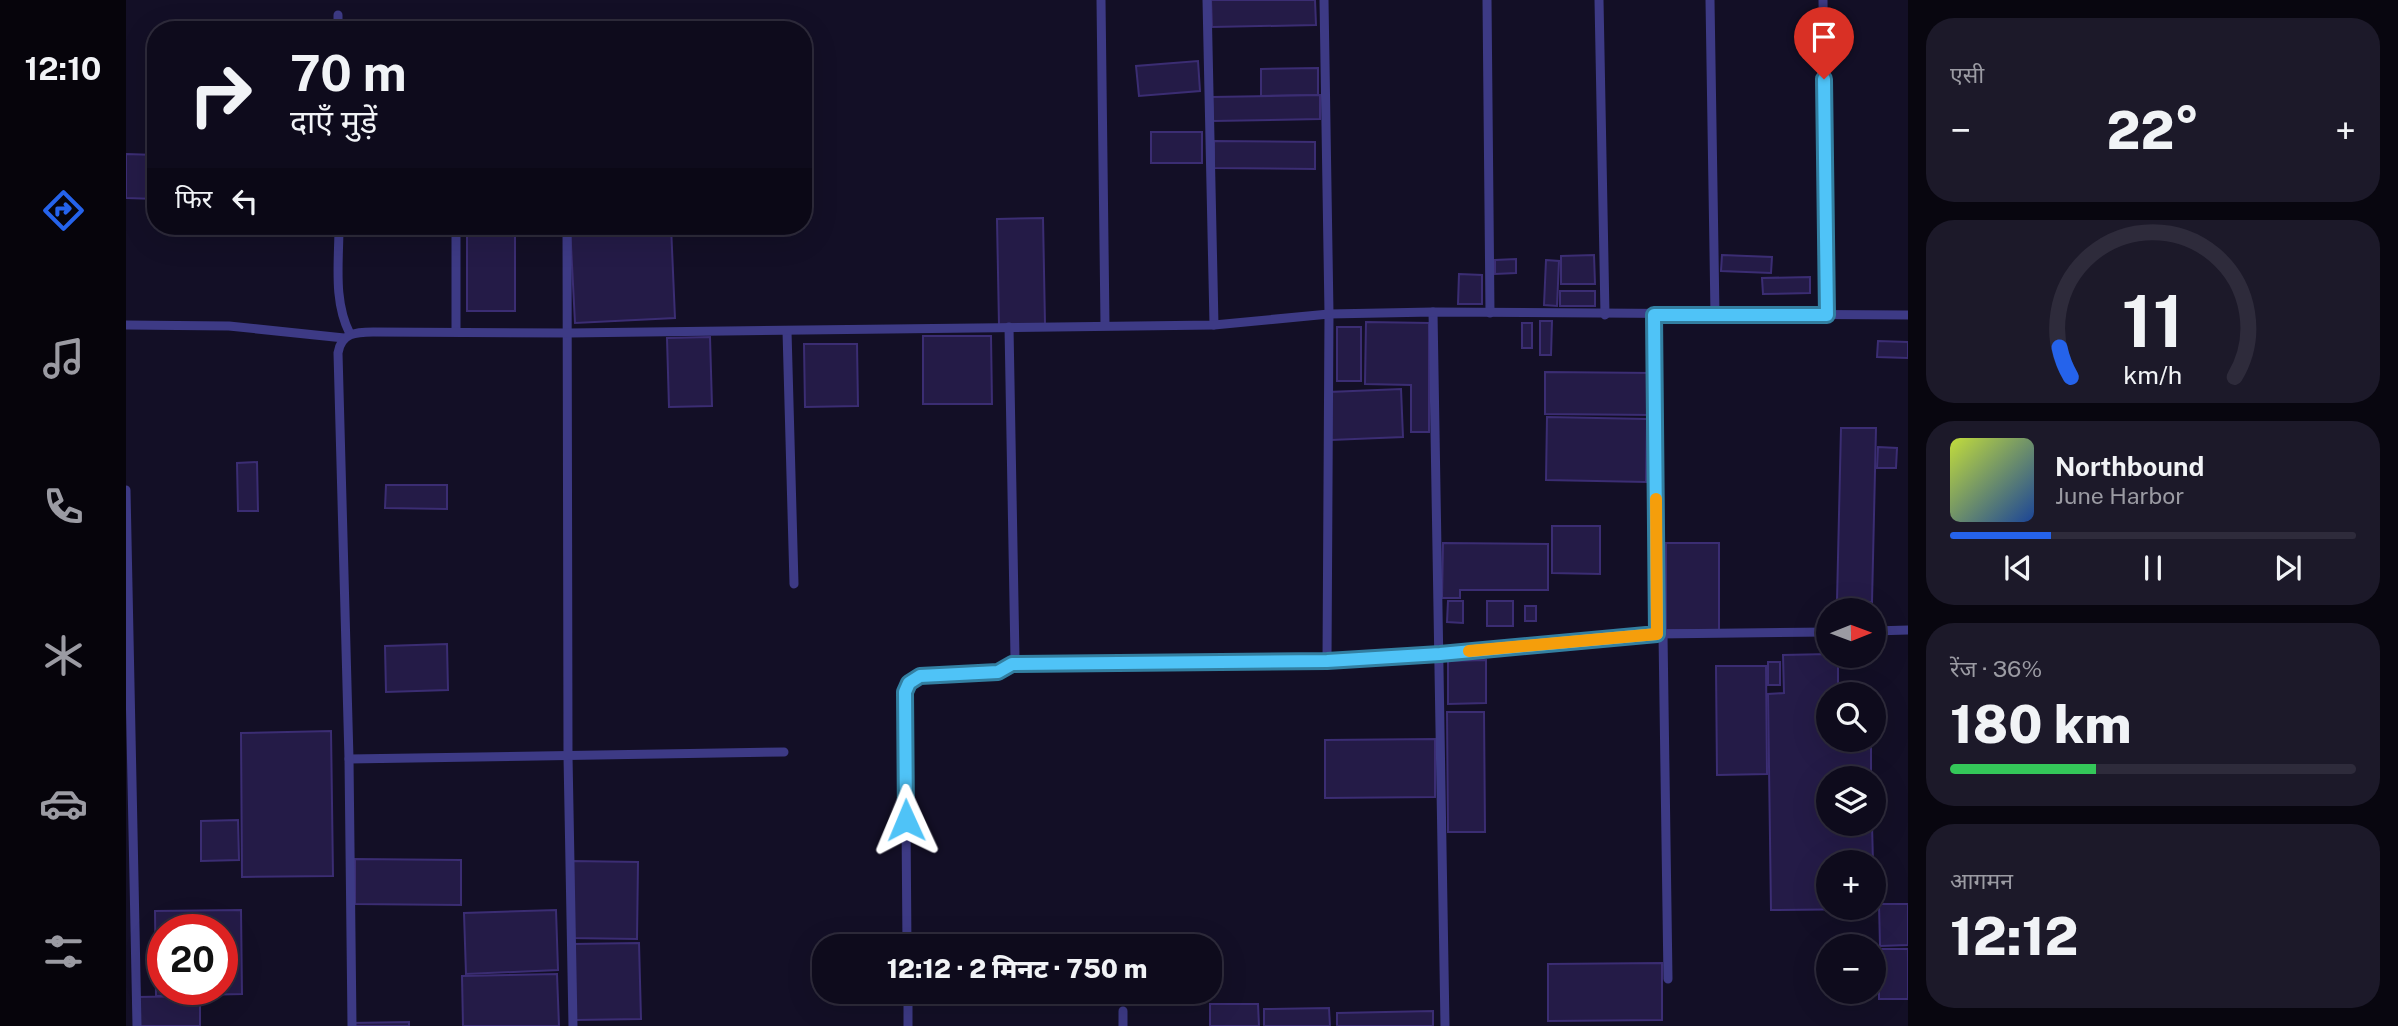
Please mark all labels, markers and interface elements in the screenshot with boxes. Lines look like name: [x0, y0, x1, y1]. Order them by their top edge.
pin: [1794, 7, 1854, 79]
icon: arrive: [1805, 18, 1843, 56]
text: 70 m: [290, 44, 407, 102]
icon: right: [175, 49, 266, 140]
text: 12:10: [25, 50, 101, 87]
text: एसी: [1950, 61, 1984, 88]
text: 22°: [2107, 100, 2199, 161]
text: दाएँ मुड़ें: [290, 103, 377, 140]
text: −: [1950, 108, 1971, 153]
text: +: [2335, 108, 2356, 153]
icon: left: [226, 182, 264, 220]
text: फिर: [175, 183, 212, 214]
icon: directions: [39, 186, 88, 235]
text: 11: [2122, 279, 2184, 364]
icon: music: [39, 334, 88, 383]
text: km/h: [2124, 360, 2182, 390]
text: Northbound: [2055, 451, 2204, 482]
icon: phone: [39, 482, 88, 531]
text: June Harbor: [2055, 482, 2184, 509]
icon: previous: [1999, 549, 2037, 587]
icon: pause: [2134, 549, 2172, 587]
icon: next: [2269, 549, 2307, 587]
north arrow: [1816, 598, 1886, 668]
map controls: [1816, 598, 1886, 1004]
icon: climate: [39, 631, 88, 680]
text: रेंज · 36%: [1950, 655, 2042, 682]
button: search: [1816, 682, 1886, 752]
text: 180 km: [1950, 694, 2132, 755]
button: layers: [1816, 766, 1886, 836]
icon: car: [39, 779, 88, 828]
position arrow: [869, 783, 943, 857]
button: +: [1816, 850, 1886, 920]
text: आगमन: [1950, 867, 2013, 894]
text: 12:12: [1950, 906, 2079, 967]
speed limit sign: 20: [147, 914, 238, 1005]
icon: filters: [39, 927, 88, 976]
button: −: [1816, 934, 1886, 1004]
text: 12:12 · 2 मिनट · 750 m: [887, 953, 1147, 984]

